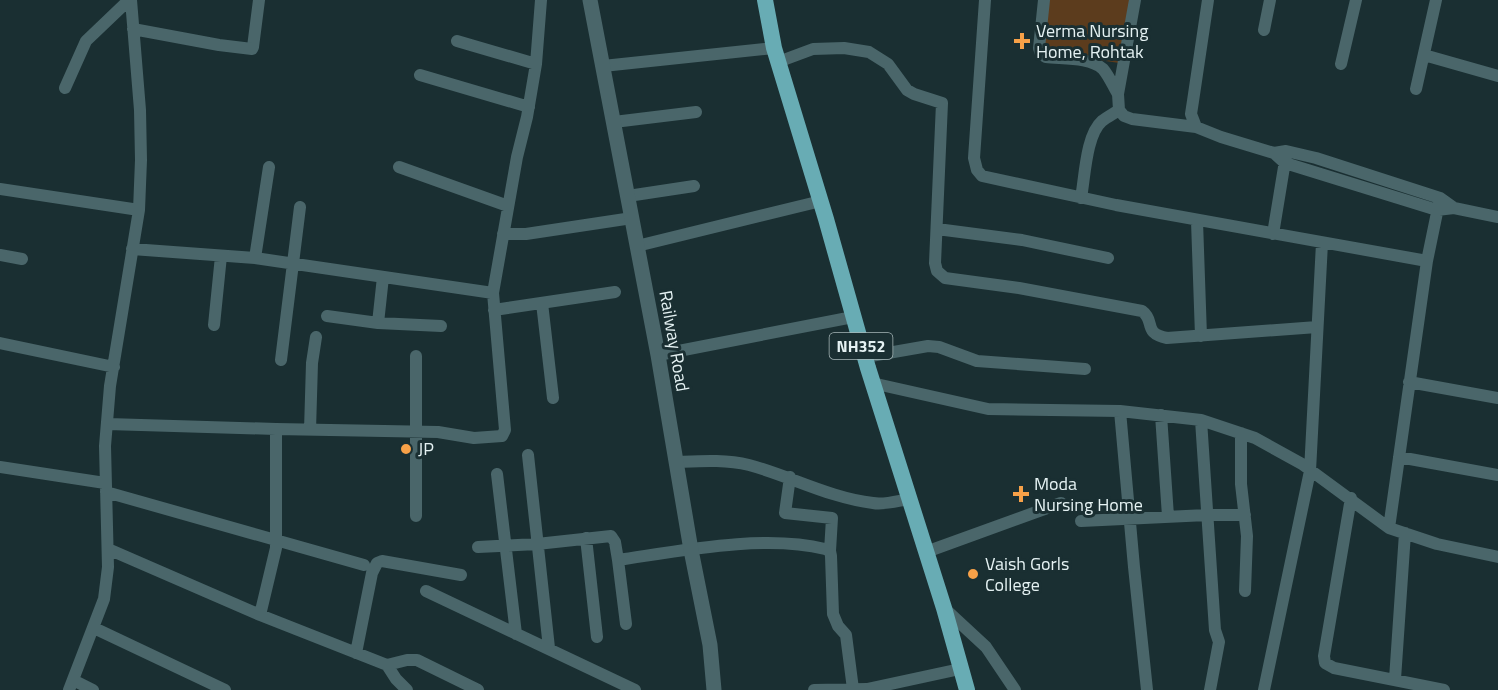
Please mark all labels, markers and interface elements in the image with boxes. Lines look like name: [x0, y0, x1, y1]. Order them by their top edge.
place label: Verma Nursing Home, Rohtak: [1036, 17, 1148, 65]
marker: Verma Nursing Home, Rohtak: [1013, 32, 1031, 50]
street label: Railway Road: [652, 288, 697, 394]
road number: NH352: [830, 333, 892, 359]
place label: JP: [418, 435, 434, 462]
marker: JP: [399, 442, 413, 456]
place label: Moda Nursing Home: [1034, 470, 1143, 518]
marker: Moda Nursing Home: [1012, 485, 1030, 503]
place label: Vaish Gorls College: [985, 550, 1069, 598]
marker: Vaish Gorls College: [966, 567, 980, 581]

